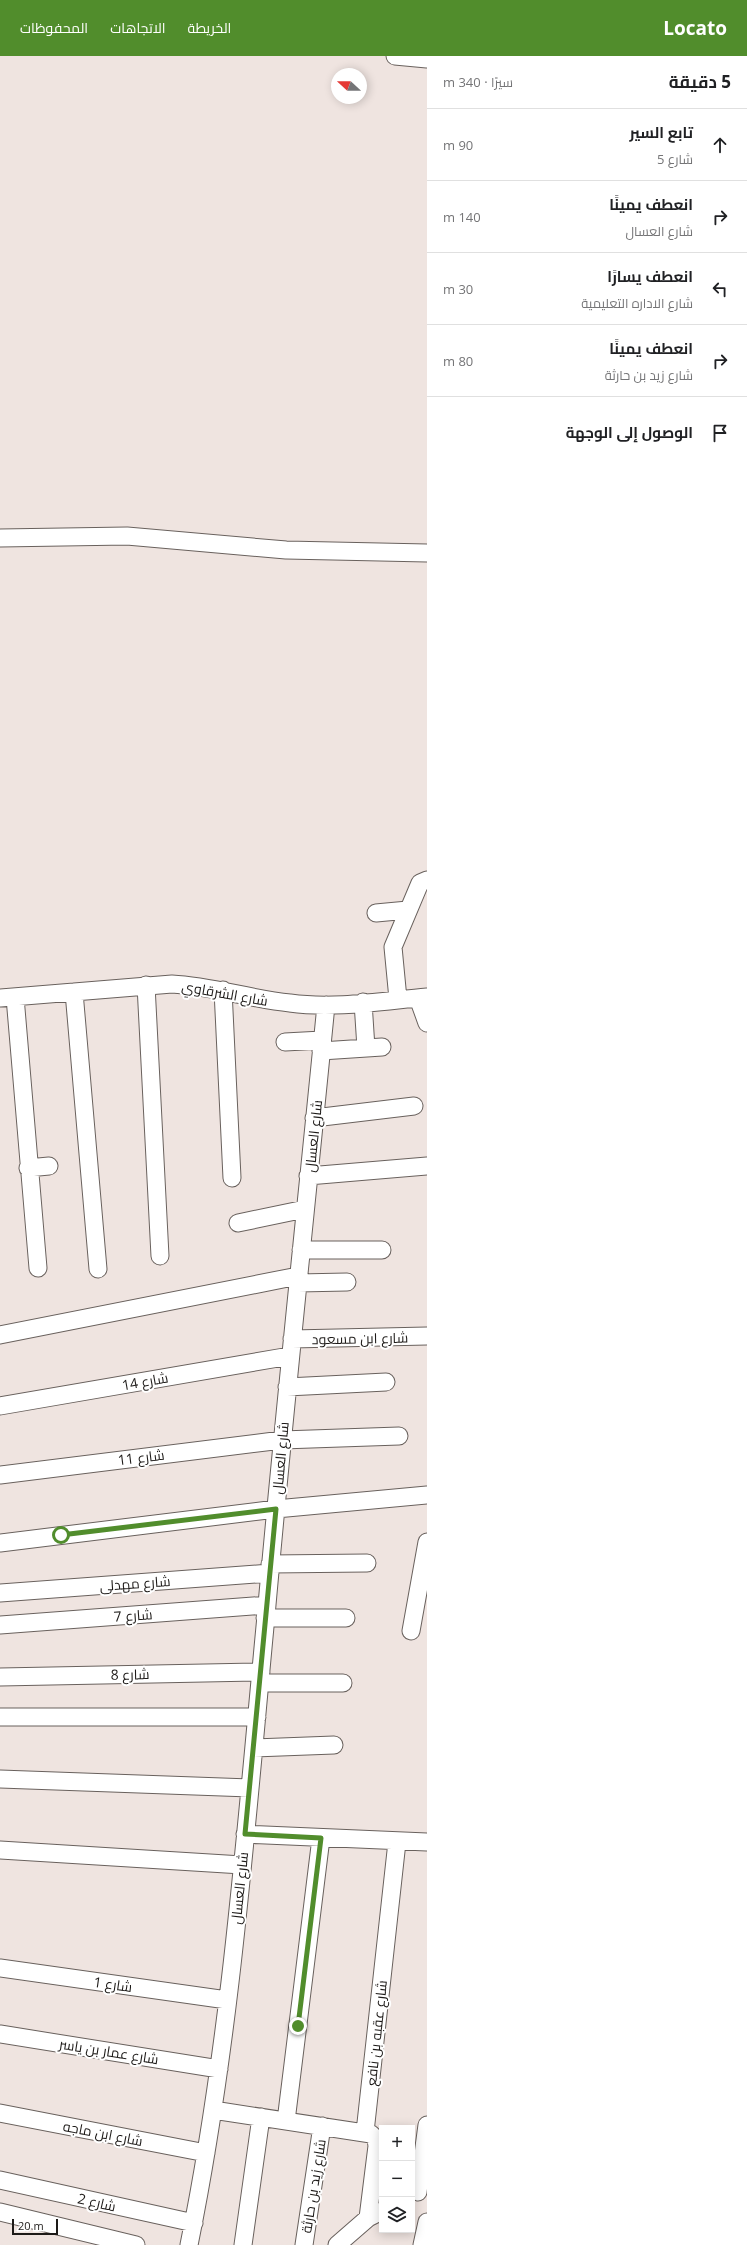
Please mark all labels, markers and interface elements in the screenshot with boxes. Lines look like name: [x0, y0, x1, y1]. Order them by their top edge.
text: Locato: [663, 15, 727, 41]
text: المحفوظات: [20, 18, 88, 37]
text: الاتجاهات: [110, 18, 166, 37]
text: الخريطة: [188, 18, 231, 37]
north arrow: [331, 68, 367, 104]
text: 5 دقيقة: [669, 70, 731, 93]
text: سيرًا · 340 m: [443, 73, 513, 91]
text: تابع السير: [629, 122, 693, 142]
icon: ahead: [709, 134, 731, 156]
text: 90 m: [443, 136, 473, 154]
text: شارع 5: [657, 150, 693, 168]
text: انعطف يمينًا: [609, 194, 693, 214]
icon: right: [709, 206, 731, 228]
text: 140 m: [443, 208, 481, 226]
text: شارع العسال: [625, 222, 693, 240]
text: انعطف يسارًا: [607, 266, 693, 286]
icon: left: [709, 278, 731, 300]
text: 30 m: [443, 280, 473, 298]
text: شارع الاداره التعليمية: [581, 294, 693, 312]
text: انعطف يمينًا: [609, 338, 693, 358]
icon: right: [709, 350, 731, 372]
text: 80 m: [443, 352, 473, 370]
text: شارع زيد بن حارثة: [605, 366, 693, 384]
text: الوصول إلى الوجهة: [566, 422, 693, 442]
icon: arrive: [709, 422, 731, 444]
street label: شارع الشرقاوي: [180, 976, 270, 1013]
street label: شارع العسال: [300, 1099, 326, 1173]
street label: شارع ابن مسعود: [312, 1328, 408, 1348]
street label: شارع 14: [120, 1368, 170, 1394]
street label: شارع العسال: [267, 1421, 293, 1495]
street label: شارع 11: [117, 1445, 165, 1469]
route start: [52, 1526, 70, 1544]
street label: شارع مهدلى: [99, 1571, 171, 1595]
street label: شارع 7: [113, 1604, 153, 1626]
street label: شارع 8: [110, 1664, 150, 1684]
street label: شارع العسال: [226, 1851, 252, 1925]
street label: شارع 1: [92, 1972, 134, 1996]
street label: شارع عقبه بن نافع: [361, 1979, 391, 2087]
route end: [289, 2017, 307, 2035]
street label: شارع عمار بن ياسر: [57, 2034, 160, 2068]
street label: شارع ابن ماجه: [62, 2116, 144, 2150]
map controls: [379, 2125, 415, 2233]
button: +: [379, 2125, 415, 2161]
street label: شارع زيد بن حارثة: [296, 2138, 330, 2234]
button: −: [379, 2161, 415, 2197]
street label: شارع 2: [76, 2188, 118, 2216]
button: layers: [379, 2197, 415, 2233]
scale bar: [12, 2217, 58, 2236]
text: 20 m: [18, 2218, 44, 2233]

